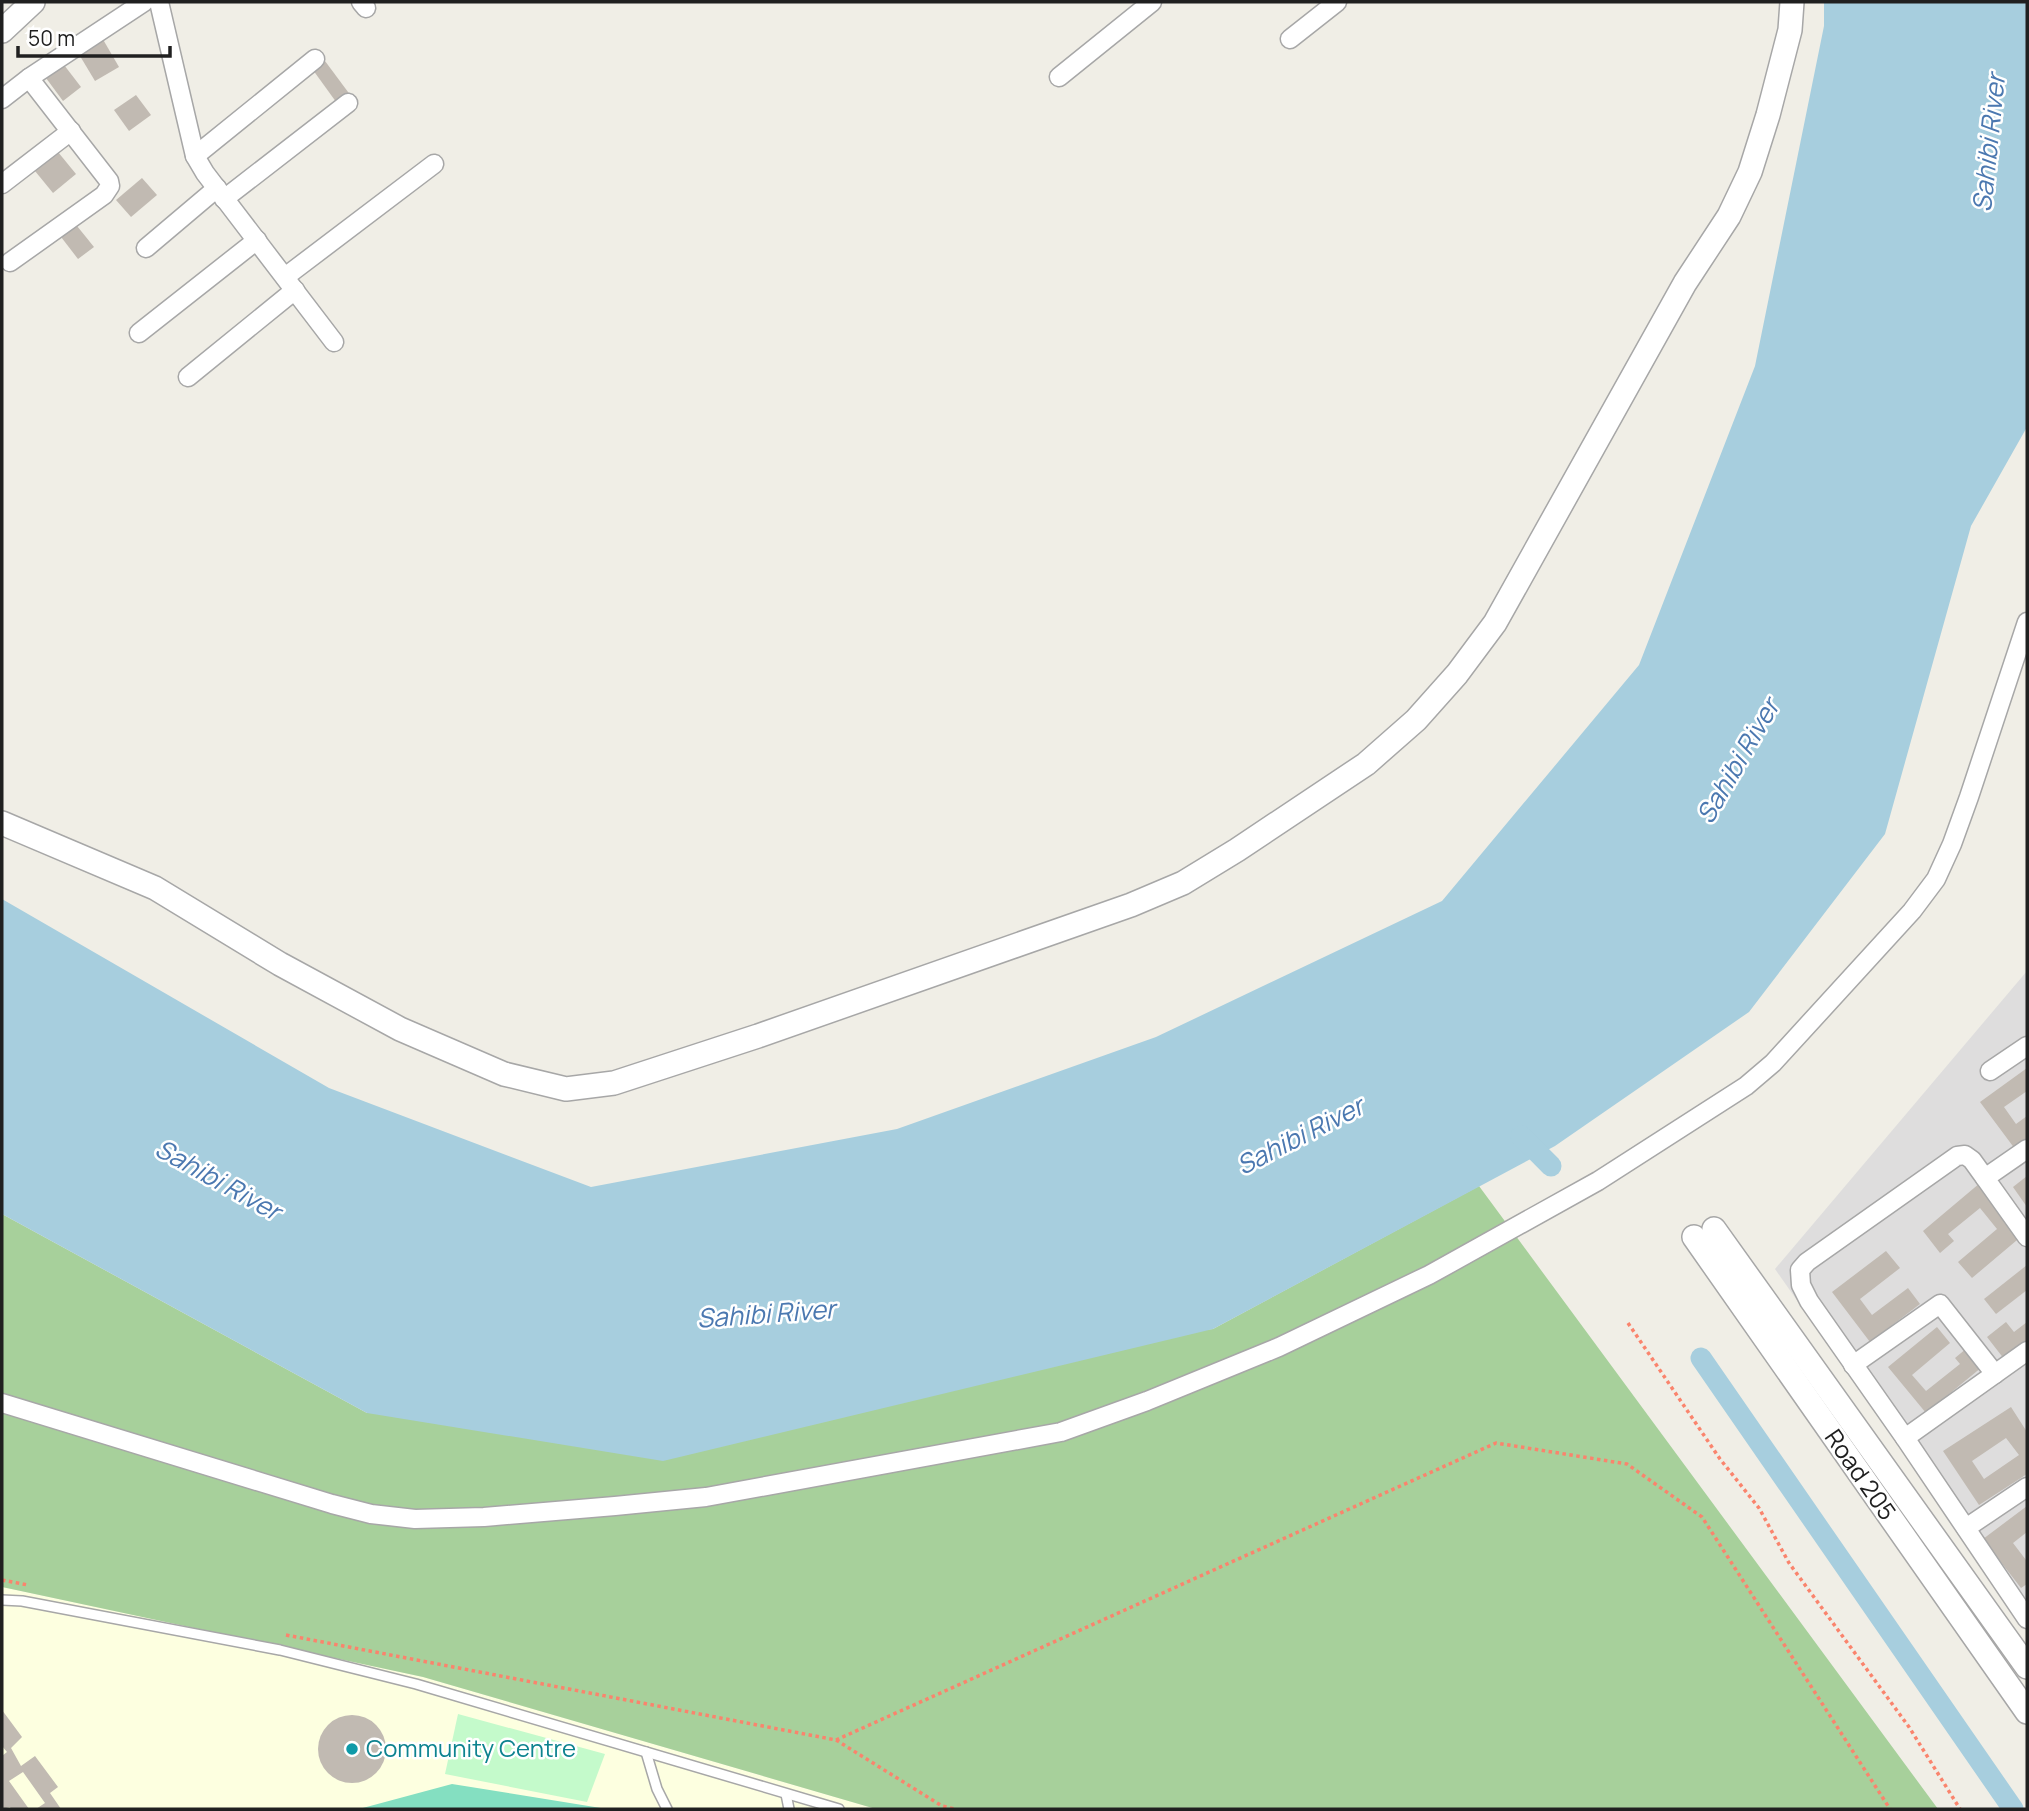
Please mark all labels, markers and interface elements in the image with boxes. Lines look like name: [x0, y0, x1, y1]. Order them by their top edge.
scale bar: [18, 14, 170, 58]
text: 50 m: [28, 24, 75, 52]
water label: Sahibi River: [1963, 69, 2014, 214]
water label: Sahibi River: [1687, 688, 1789, 829]
water label: Sahibi River: [1230, 1086, 1373, 1183]
water label: Sahibi River: [149, 1130, 291, 1230]
water label: Sahibi River: [696, 1290, 840, 1336]
street label: Road 205: [1818, 1422, 1905, 1526]
place label: Community Centre: [366, 1731, 576, 1764]
marker: Community Centre: [344, 1741, 360, 1757]

